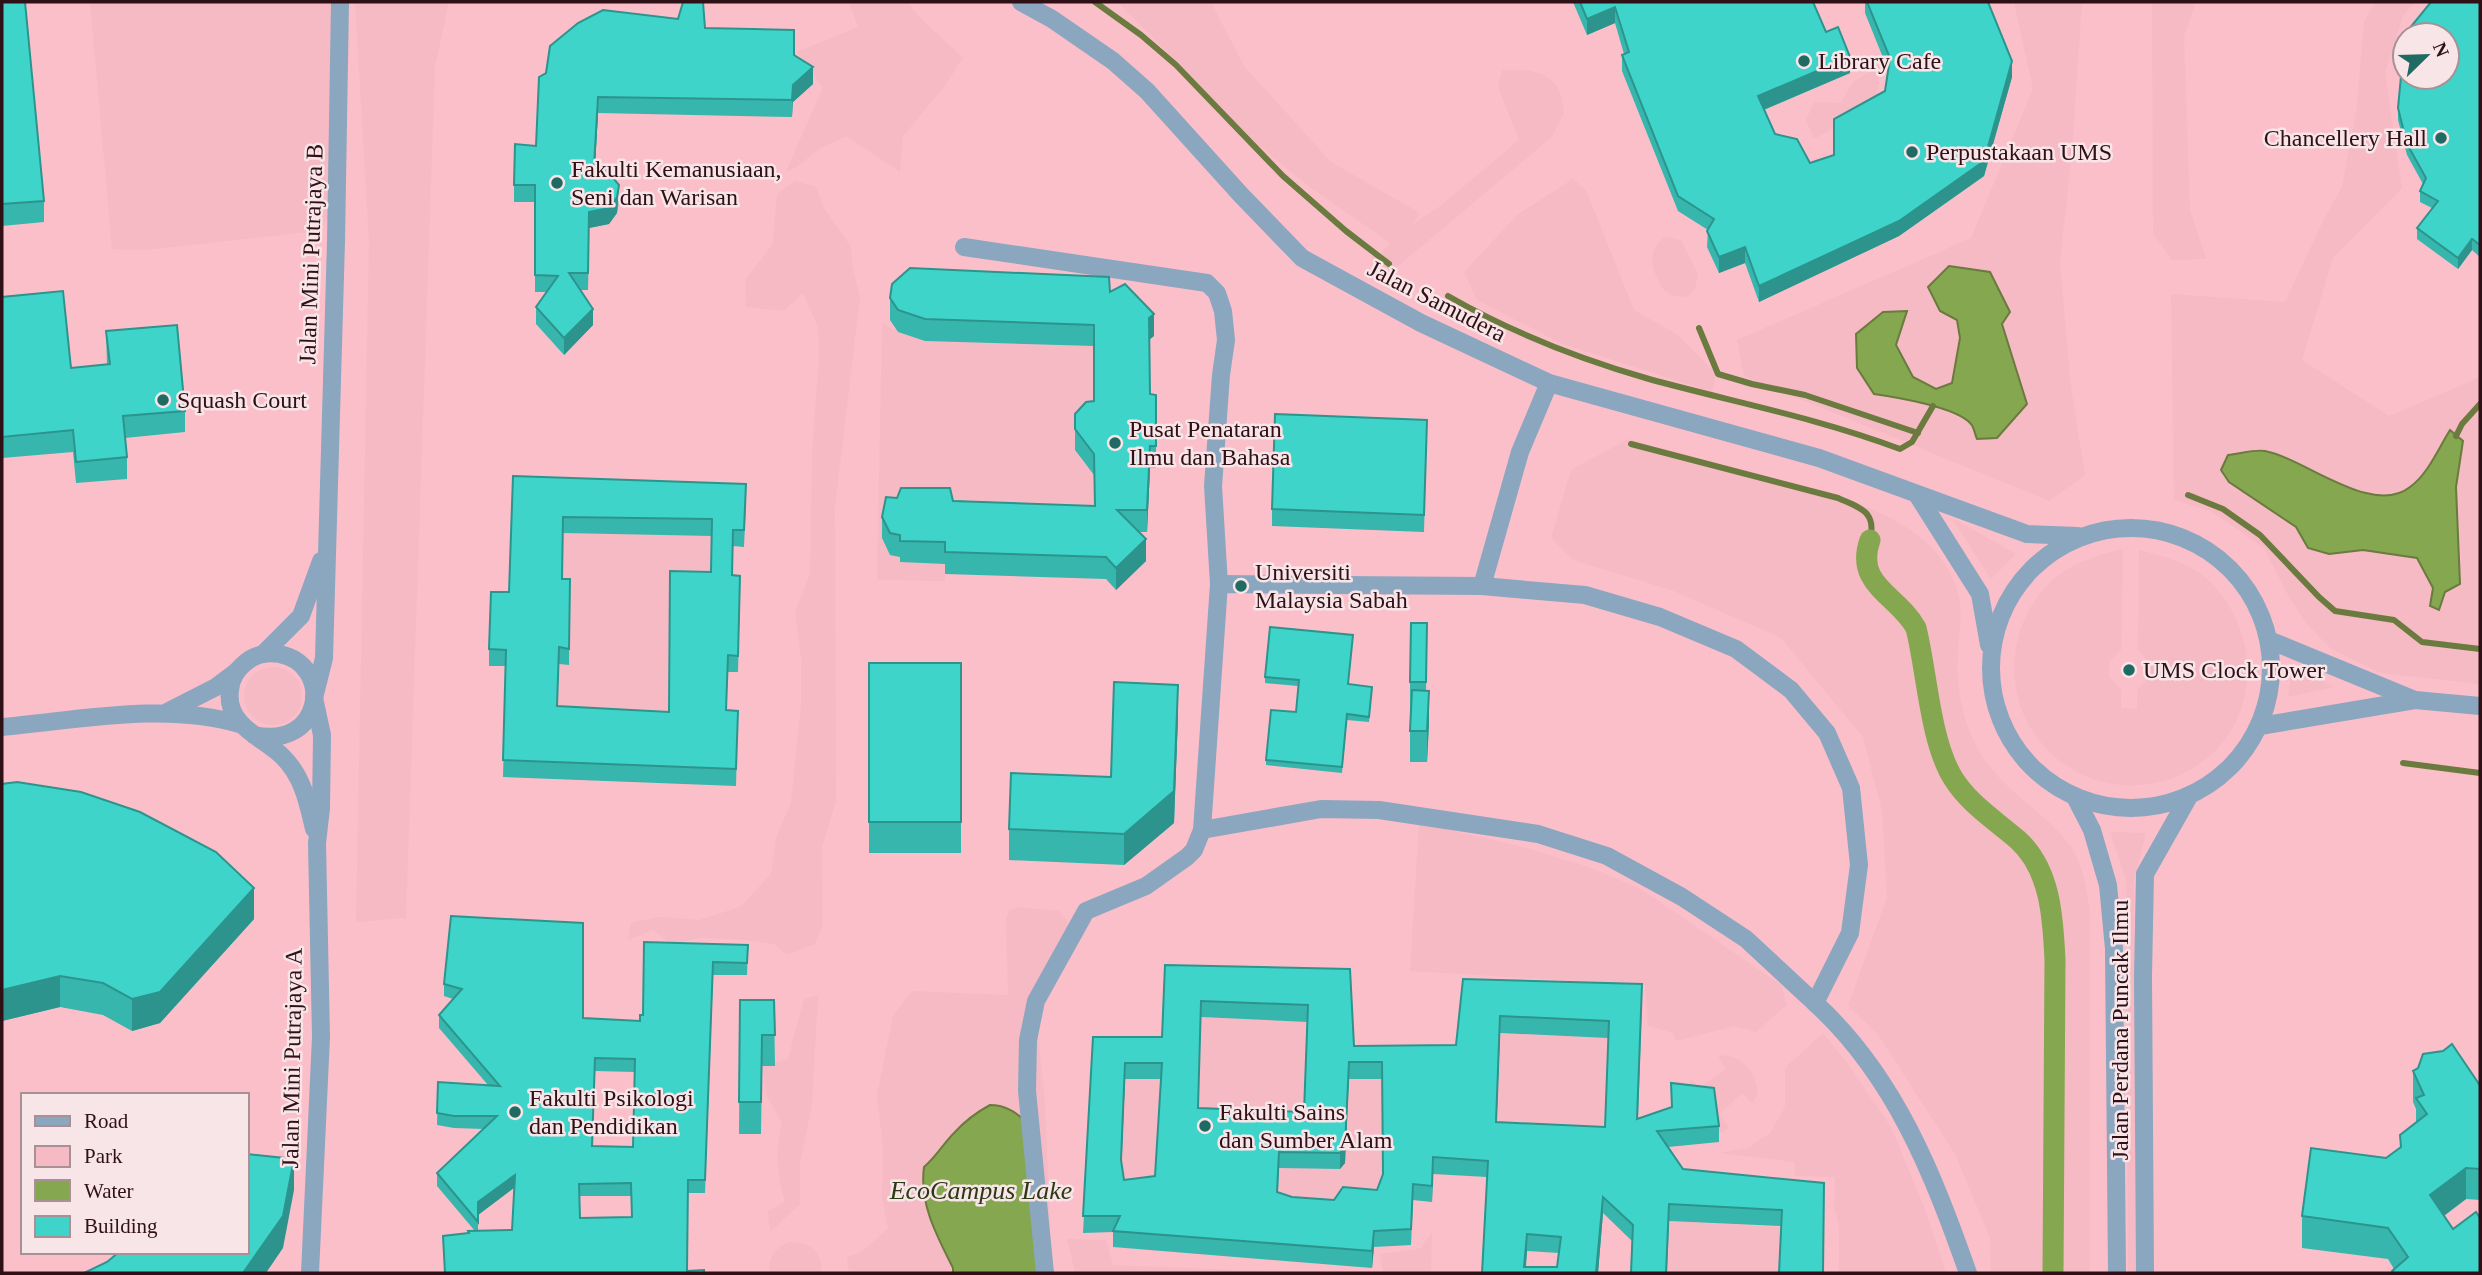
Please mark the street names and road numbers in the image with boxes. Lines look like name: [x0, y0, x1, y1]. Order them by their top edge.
street label: Jalan Mini Putrajaya B: [294, 143, 328, 365]
street label: Jalan Samudera: [1364, 255, 1511, 347]
street label: Jalan Perdana Puncak Ilmu: [2107, 900, 2133, 1160]
street label: Jalan Mini Putrajaya A: [277, 947, 307, 1169]

